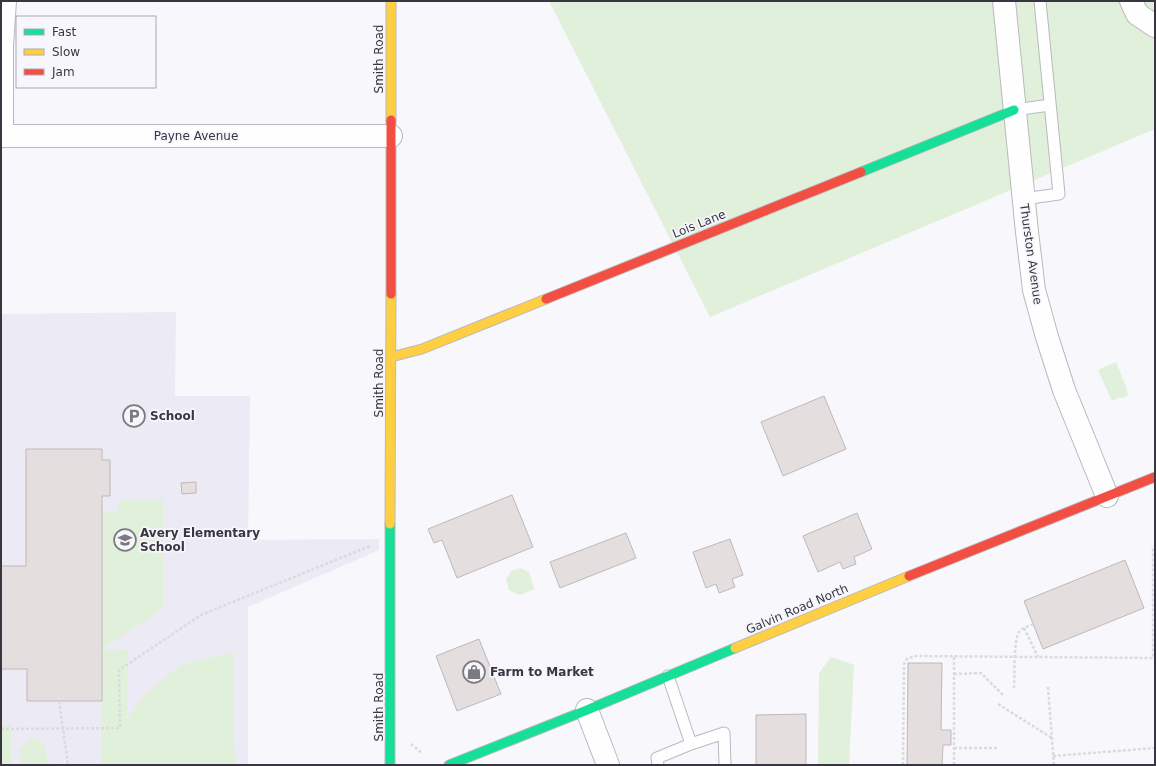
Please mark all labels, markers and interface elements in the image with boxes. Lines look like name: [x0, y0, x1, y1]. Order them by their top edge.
legend: [16, 16, 156, 88]
text: Fast: [52, 25, 76, 39]
street label: Smith Road: [372, 25, 386, 93]
text: Slow: [52, 45, 80, 59]
text: Jam: [51, 65, 75, 79]
street label: Payne Avenue: [154, 129, 238, 143]
street label: Thurston Avenue: [1017, 202, 1045, 305]
street label: Lois Lane: [670, 207, 728, 241]
street label: Smith Road: [372, 349, 386, 417]
parking icon: School: [121, 403, 147, 429]
place label: School: [150, 409, 195, 423]
place label: Avery Elementary School: [140, 526, 260, 554]
school or university icon: Avery Elementary School: [112, 527, 138, 553]
street label: Galvin Road North: [744, 581, 850, 637]
shop icon: Farm to Market: [461, 659, 487, 685]
place label: Farm to Market: [490, 665, 594, 679]
street label: Smith Road: [372, 673, 386, 741]

